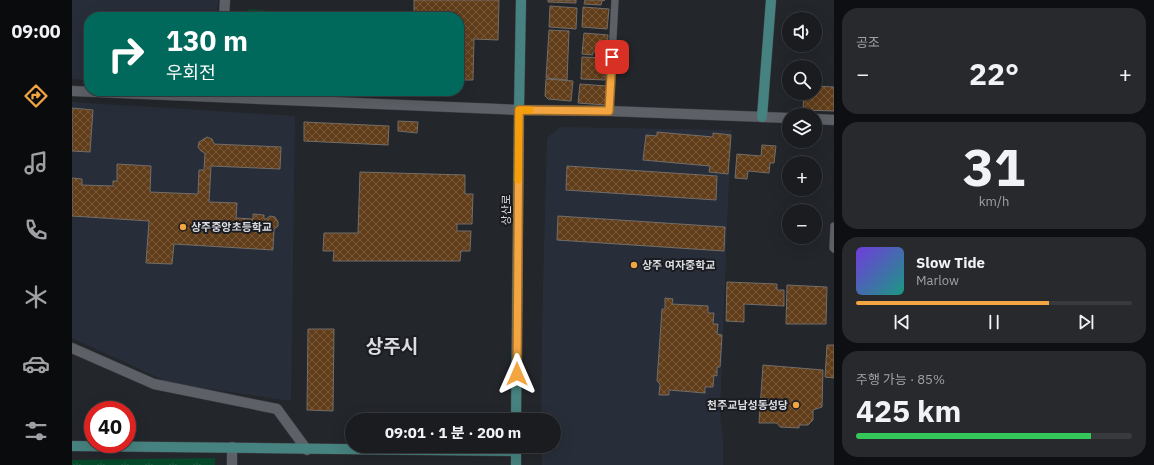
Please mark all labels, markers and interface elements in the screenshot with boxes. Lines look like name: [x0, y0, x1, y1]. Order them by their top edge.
map controls: [782, 12, 822, 244]
button: sound: [782, 12, 822, 52]
text: 09:00: [11, 20, 61, 43]
text: 130 m: [166, 22, 248, 59]
icon: right: [100, 28, 152, 80]
text: 공조: [856, 34, 880, 51]
pin: [595, 40, 629, 74]
icon: arrive: [601, 46, 623, 68]
text: 22°: [969, 54, 1019, 93]
text: −: [856, 59, 869, 88]
text: +: [1119, 59, 1132, 88]
button: search: [782, 60, 822, 100]
text: 우회전: [166, 61, 216, 84]
icon: directions: [22, 82, 50, 110]
button: layers: [782, 108, 822, 148]
text: 31: [963, 133, 1025, 200]
icon: music: [22, 149, 50, 177]
button: +: [782, 156, 822, 196]
text: km/h: [979, 193, 1009, 210]
street label: 상산로: [499, 195, 513, 225]
button: −: [782, 204, 822, 244]
icon: phone: [22, 216, 50, 244]
place label: 상주중앙초등학교: [191, 220, 272, 234]
marker: 상주중앙초등학교: [178, 222, 188, 232]
text: Slow Tide: [916, 253, 985, 272]
place label: 상주 여자중학교: [642, 258, 715, 272]
marker: 상주 여자중학교: [629, 260, 639, 270]
text: Marlow: [916, 272, 959, 289]
icon: climate: [22, 283, 50, 311]
icon: previous: [891, 311, 913, 333]
icon: pause: [983, 311, 1005, 333]
icon: next: [1075, 311, 1097, 333]
district label: 상주시: [366, 334, 418, 358]
icon: car: [22, 350, 50, 378]
position arrow: [496, 353, 538, 395]
text: 주행 가능 · 85%: [856, 371, 945, 388]
text: 425 km: [856, 391, 961, 430]
place label: 천주교남성동성당: [707, 398, 788, 412]
marker: 천주교남성동성당: [791, 400, 801, 410]
speed limit sign: 40: [84, 401, 136, 453]
icon: filters: [22, 417, 50, 445]
text: 09:01 · 1 분 · 200 m: [385, 423, 521, 442]

